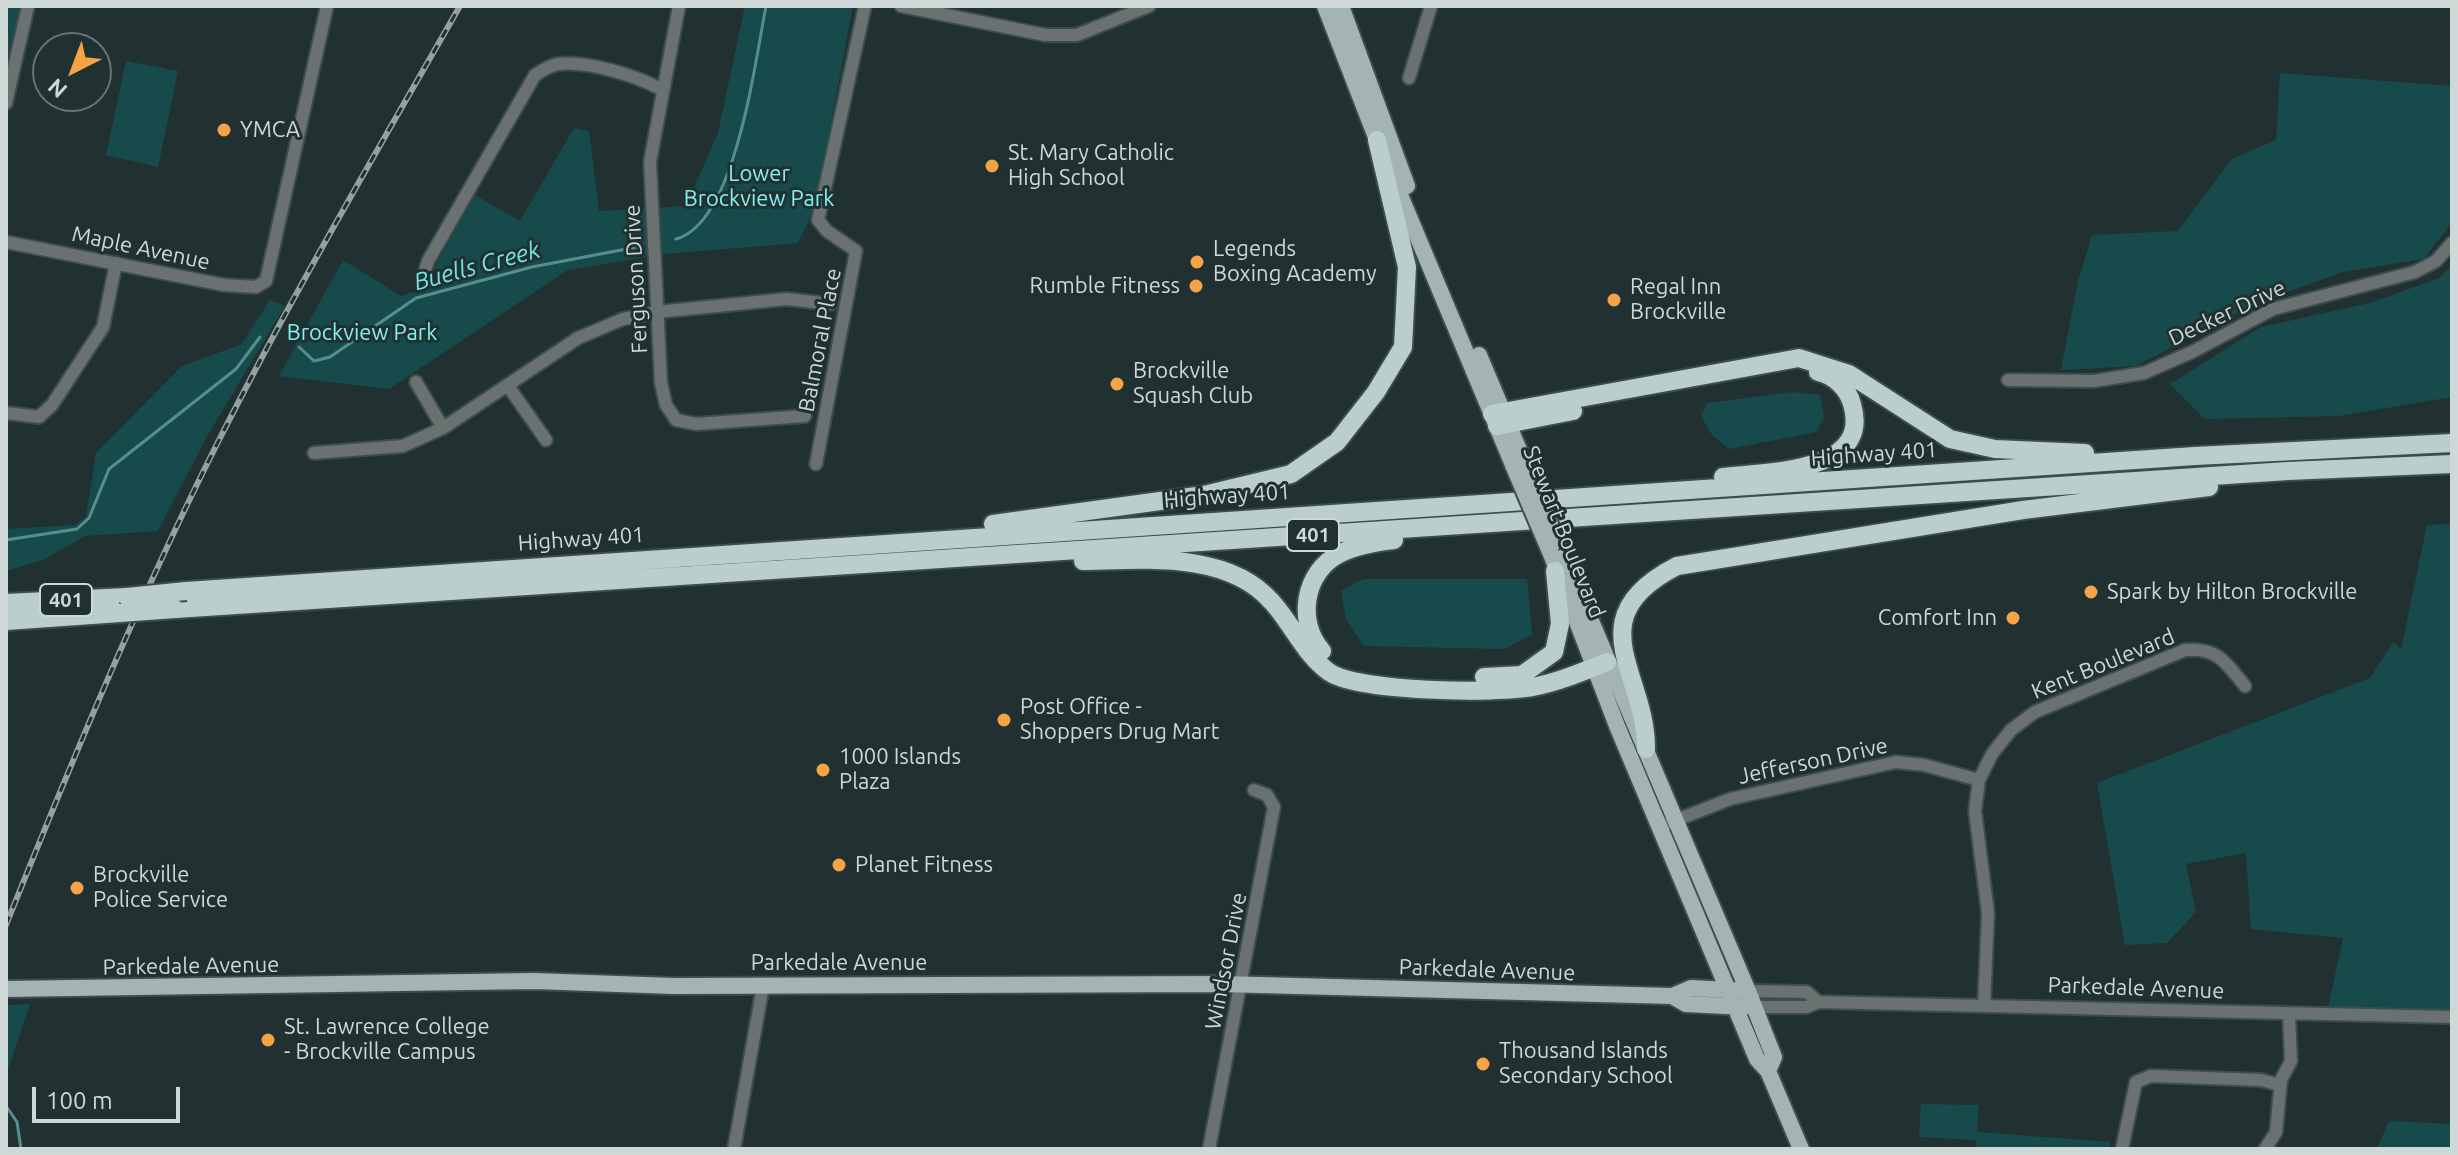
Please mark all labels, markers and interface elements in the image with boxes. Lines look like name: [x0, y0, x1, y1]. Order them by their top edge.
north arrow: [32, 32, 112, 112]
text: N: [42, 74, 71, 104]
place label: YMCA: [240, 117, 300, 143]
marker: YMCA: [215, 121, 233, 139]
place label: St. Mary Catholic High School: [1008, 140, 1174, 192]
marker: St. Mary Catholic High School: [983, 157, 1001, 175]
park label: Lower Brockview Park: [684, 161, 834, 212]
street label: Ferguson Drive: [619, 204, 653, 354]
street label: Maple Avenue: [70, 220, 212, 276]
water label: Buells Creek: [411, 235, 543, 297]
place label: Legends Boxing Academy: [1213, 236, 1377, 288]
marker: Legends Boxing Academy: [1188, 253, 1206, 271]
street label: Balmoral Place: [793, 266, 847, 414]
place label: Rumble Fitness: [1030, 273, 1180, 299]
place label: Regal Inn Brockville: [1630, 274, 1726, 326]
street label: Decker Drive: [2164, 274, 2290, 352]
marker: Rumble Fitness: [1187, 277, 1205, 295]
marker: Regal Inn Brockville: [1605, 291, 1623, 309]
park label: Brockview Park: [287, 320, 437, 346]
place label: Brockville Squash Club: [1133, 358, 1253, 410]
marker: Brockville Squash Club: [1108, 375, 1126, 393]
street label: Highway 401: [1810, 436, 1938, 472]
street label: Stewart Boulevard: [1517, 442, 1611, 622]
street label: Highway 401: [1163, 478, 1291, 514]
road number: 401: [1287, 519, 1339, 551]
street label: Highway 401: [517, 521, 645, 557]
place label: Spark by Hilton Brockville: [2107, 579, 2357, 605]
marker: Spark by Hilton Brockville: [2082, 583, 2100, 601]
road number: 401: [40, 584, 92, 616]
place label: Comfort Inn: [1878, 605, 1997, 631]
marker: Comfort Inn: [2004, 609, 2022, 627]
street label: Kent Boulevard: [2028, 623, 2178, 705]
place label: Post Office - Shoppers Drug Mart: [1020, 694, 1219, 746]
marker: Post Office - Shoppers Drug Mart: [995, 711, 1013, 729]
street label: Jefferson Drive: [1736, 732, 1890, 790]
place label: 1000 Islands Plaza: [839, 744, 961, 796]
marker: 1000 Islands Plaza: [814, 761, 832, 779]
place label: Planet Fitness: [855, 852, 993, 878]
marker: Planet Fitness: [830, 856, 848, 874]
place label: Brockville Police Service: [93, 862, 228, 914]
marker: Brockville Police Service: [68, 879, 86, 897]
street label: Windsor Drive: [1200, 890, 1252, 1032]
street label: Parkedale Avenue: [751, 950, 927, 976]
street label: Parkedale Avenue: [102, 951, 280, 981]
street label: Parkedale Avenue: [1398, 954, 1576, 986]
street label: Parkedale Avenue: [2047, 972, 2225, 1004]
place label: St. Lawrence College - Brockville Campus: [284, 1014, 490, 1066]
marker: St. Lawrence College - Brockville Campus: [259, 1031, 277, 1049]
place label: Thousand Islands Secondary School: [1499, 1038, 1673, 1090]
marker: Thousand Islands Secondary School: [1474, 1055, 1492, 1073]
scale bar: [36, 1071, 184, 1121]
text: 100 m: [46, 1087, 113, 1114]

